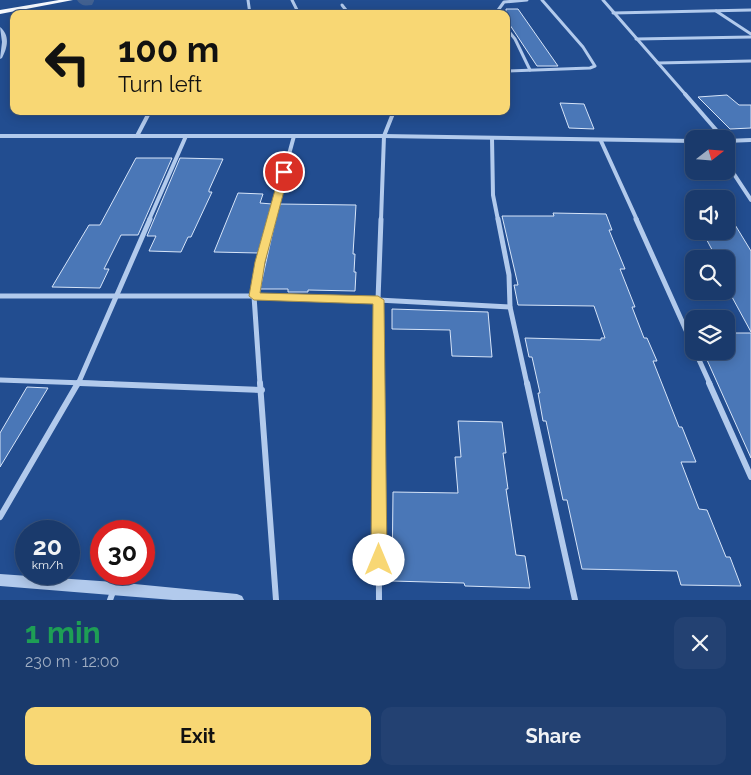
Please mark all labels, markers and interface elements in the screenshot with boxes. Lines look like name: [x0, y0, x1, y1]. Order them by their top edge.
text: 100 m: [118, 29, 219, 70]
icon: left: [35, 30, 100, 95]
text: Turn left: [118, 71, 202, 97]
north arrow: [685, 130, 735, 180]
map controls: [685, 130, 735, 360]
pin: [263, 151, 305, 193]
icon: arrive: [270, 158, 298, 186]
button: sound: [685, 190, 735, 240]
button: search: [685, 250, 735, 300]
button: layers: [685, 310, 735, 360]
speed limit sign: 30: [90, 520, 155, 585]
text: 20: [33, 531, 62, 561]
position arrow: [352, 533, 404, 585]
text: km/h: [32, 558, 63, 572]
text: 1 min: [25, 615, 101, 650]
button: close: [674, 617, 726, 669]
text: 230 m · 12:00: [25, 652, 119, 671]
button: Exit: [25, 707, 371, 765]
button: Share: [381, 707, 726, 765]

